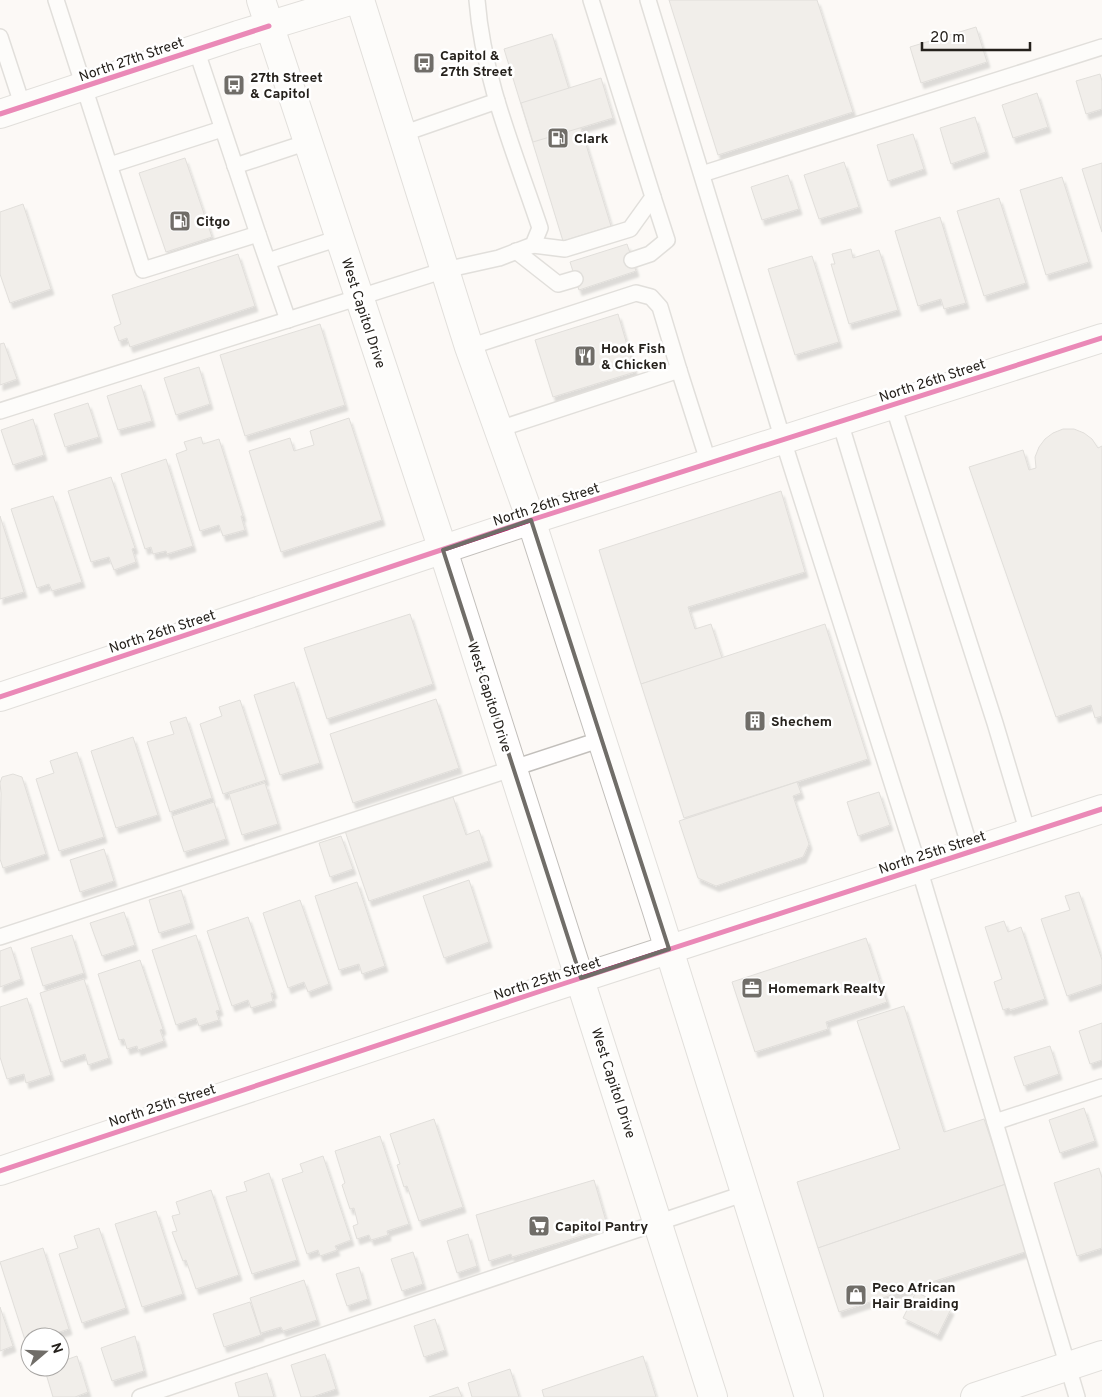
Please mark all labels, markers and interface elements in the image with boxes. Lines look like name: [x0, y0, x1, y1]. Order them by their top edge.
scale bar: [922, 20, 1030, 52]
text: 20 m: [930, 29, 965, 48]
street label: North 27th Street: [77, 35, 186, 86]
place label: Capitol & 27th Street: [440, 48, 513, 81]
bus stop icon: Capitol & 27th Street: [412, 51, 436, 75]
place label: 27th Street & Capitol: [250, 70, 323, 103]
bus stop icon: 27th Street & Capitol: [222, 73, 246, 97]
fuel station icon: Clark: [546, 126, 570, 150]
place label: Clark: [574, 131, 609, 148]
fuel station icon: Citgo: [168, 209, 192, 233]
place label: Citgo: [196, 214, 230, 231]
street label: West Capitol Drive: [337, 256, 388, 371]
place label: Hook Fish & Chicken: [601, 341, 667, 374]
restaurant icon: Hook Fish & Chicken: [573, 344, 597, 368]
street label: North 26th Street: [877, 356, 988, 407]
street label: North 26th Street: [491, 480, 602, 531]
street label: North 26th Street: [107, 607, 218, 658]
street label: West Capitol Drive: [463, 640, 514, 755]
building icon: Shechem: [743, 709, 767, 733]
place label: Shechem: [771, 714, 832, 731]
street label: North 25th Street: [877, 828, 988, 879]
street label: North 25th Street: [492, 954, 603, 1005]
office icon: Homemark Realty: [740, 976, 764, 1000]
place label: Homemark Realty: [768, 981, 885, 998]
street label: West Capitol Drive: [587, 1026, 638, 1141]
street label: North 25th Street: [107, 1081, 218, 1132]
supermarket icon: Capitol Pantry: [527, 1214, 551, 1238]
place label: Capitol Pantry: [555, 1219, 648, 1236]
place label: Peco African Hair Braiding: [872, 1280, 959, 1313]
shop icon: Peco African Hair Braiding: [844, 1283, 868, 1307]
north arrow: [20, 1327, 70, 1377]
text: N: [46, 1341, 66, 1356]

